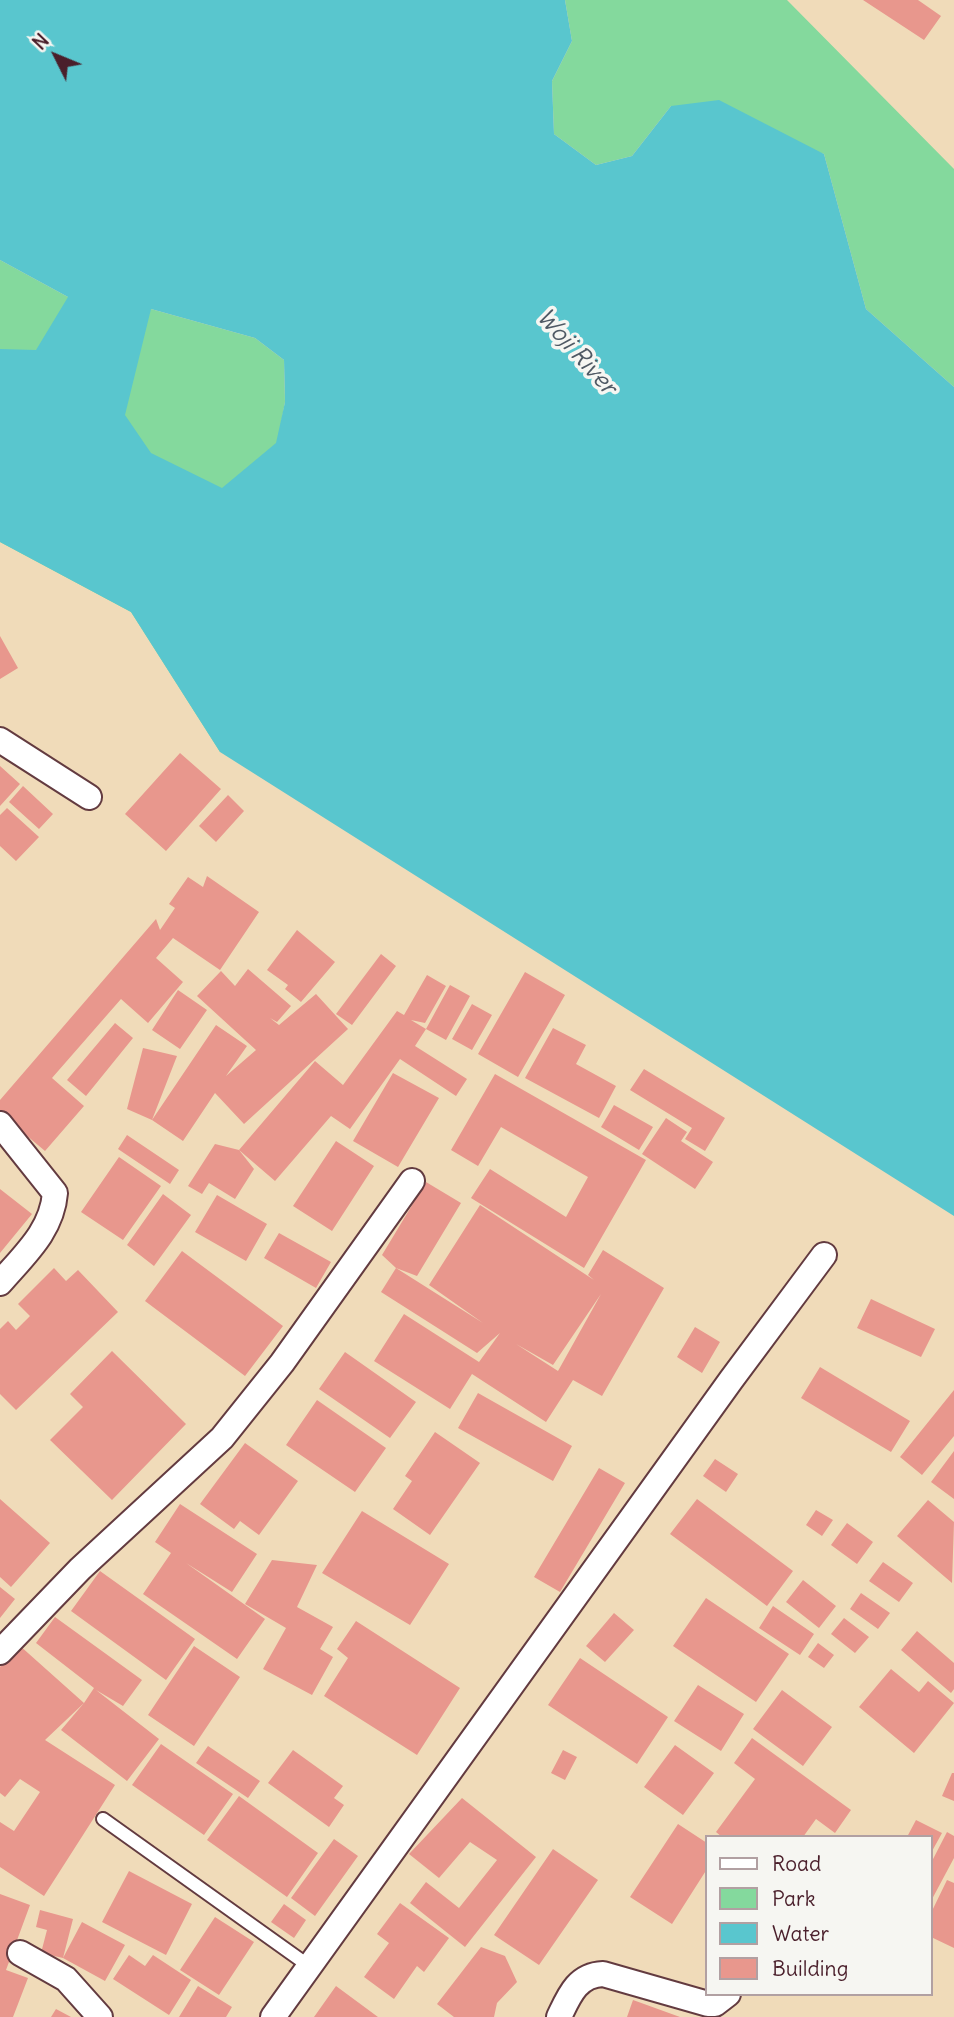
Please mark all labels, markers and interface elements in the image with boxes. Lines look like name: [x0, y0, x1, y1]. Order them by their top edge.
north arrow: [21, 21, 91, 91]
text: N: [27, 29, 54, 55]
water label: Woji River: [530, 303, 622, 401]
legend: [706, 1835, 933, 1996]
text: Road: [772, 1850, 821, 1877]
text: Park: [772, 1885, 815, 1912]
text: Water: [772, 1920, 829, 1947]
text: Building: [772, 1955, 848, 1982]

